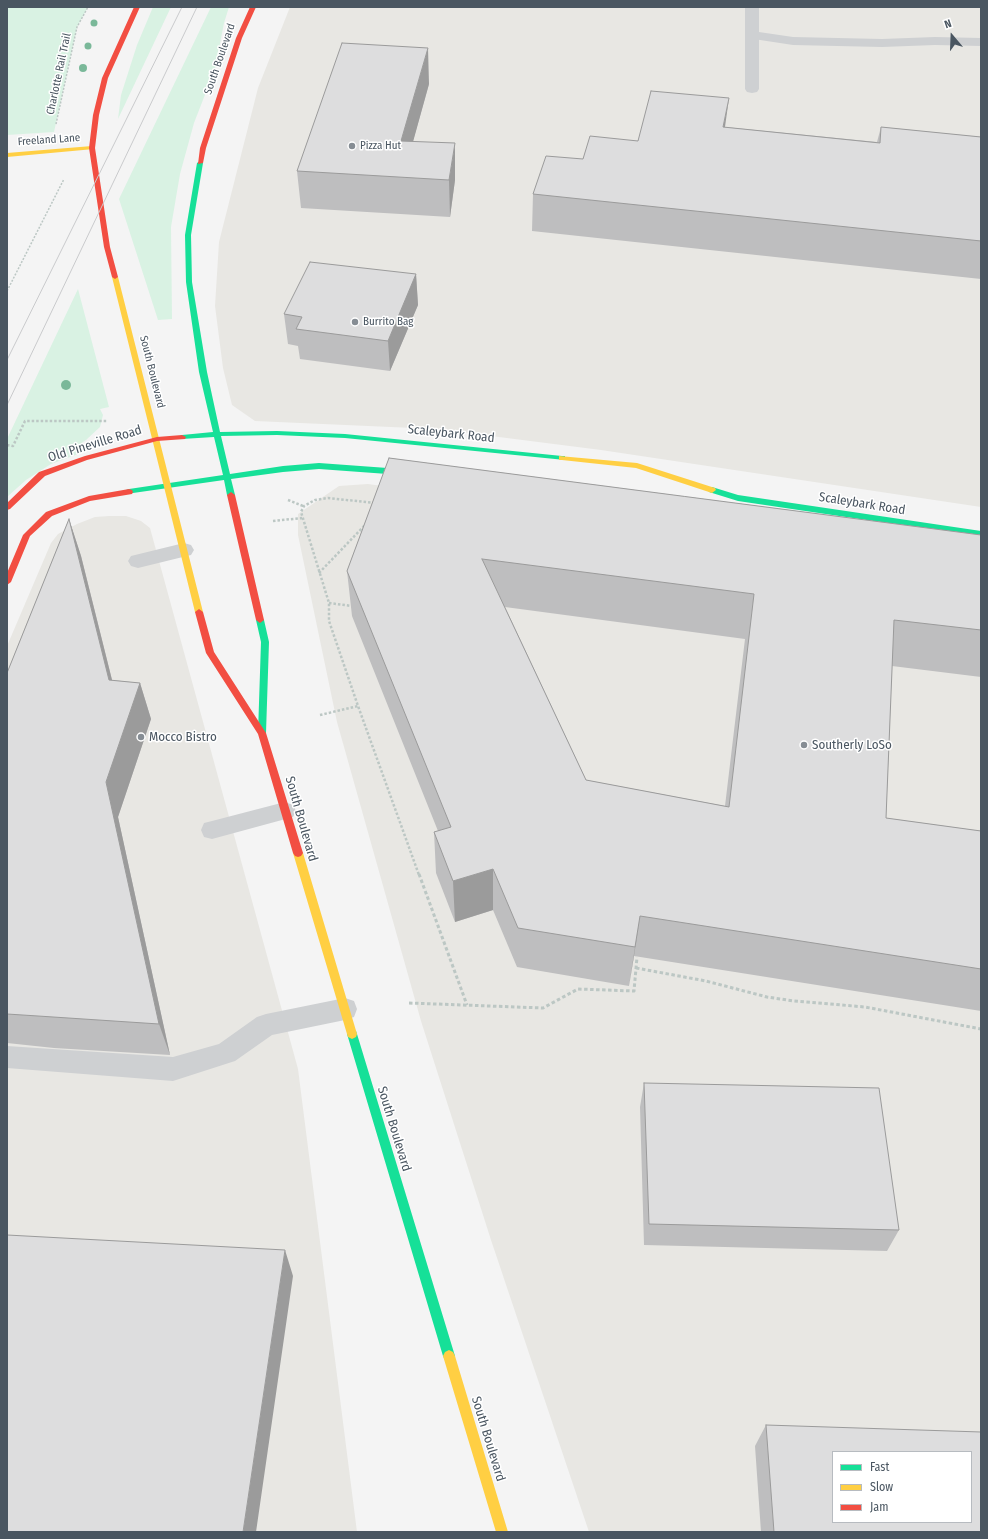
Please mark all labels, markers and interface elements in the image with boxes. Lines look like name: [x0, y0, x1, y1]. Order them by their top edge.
north arrow: [932, 16, 972, 56]
text: N: [943, 17, 953, 31]
street label: South Boulevard: [202, 22, 238, 96]
street label: Charlotte Rail Trail: [44, 32, 74, 116]
street label: Freeland Lane: [17, 131, 81, 149]
place label: Pizza Hut: [360, 139, 401, 153]
marker: Pizza Hut: [347, 141, 357, 151]
place label: Burrito Bag: [363, 315, 413, 329]
marker: Burrito Bag: [350, 317, 360, 327]
street label: South Boulevard: [137, 334, 167, 410]
street label: Old Pineville Road: [46, 422, 144, 466]
street label: Scaleybark Road: [407, 422, 495, 446]
street label: Scaleybark Road: [818, 489, 906, 519]
place label: Mocco Bistro: [149, 729, 217, 745]
marker: Mocco Bistro: [136, 732, 146, 742]
place label: Southerly LoSo: [812, 737, 892, 753]
marker: Southerly LoSo: [799, 740, 809, 750]
street label: South Boulevard: [281, 775, 321, 863]
street label: South Boulevard: [374, 1085, 414, 1173]
street label: South Boulevard: [468, 1395, 508, 1483]
legend: [832, 1451, 972, 1523]
text: Fast: [870, 1460, 889, 1474]
text: Slow: [870, 1480, 893, 1494]
text: Jam: [870, 1500, 888, 1514]

